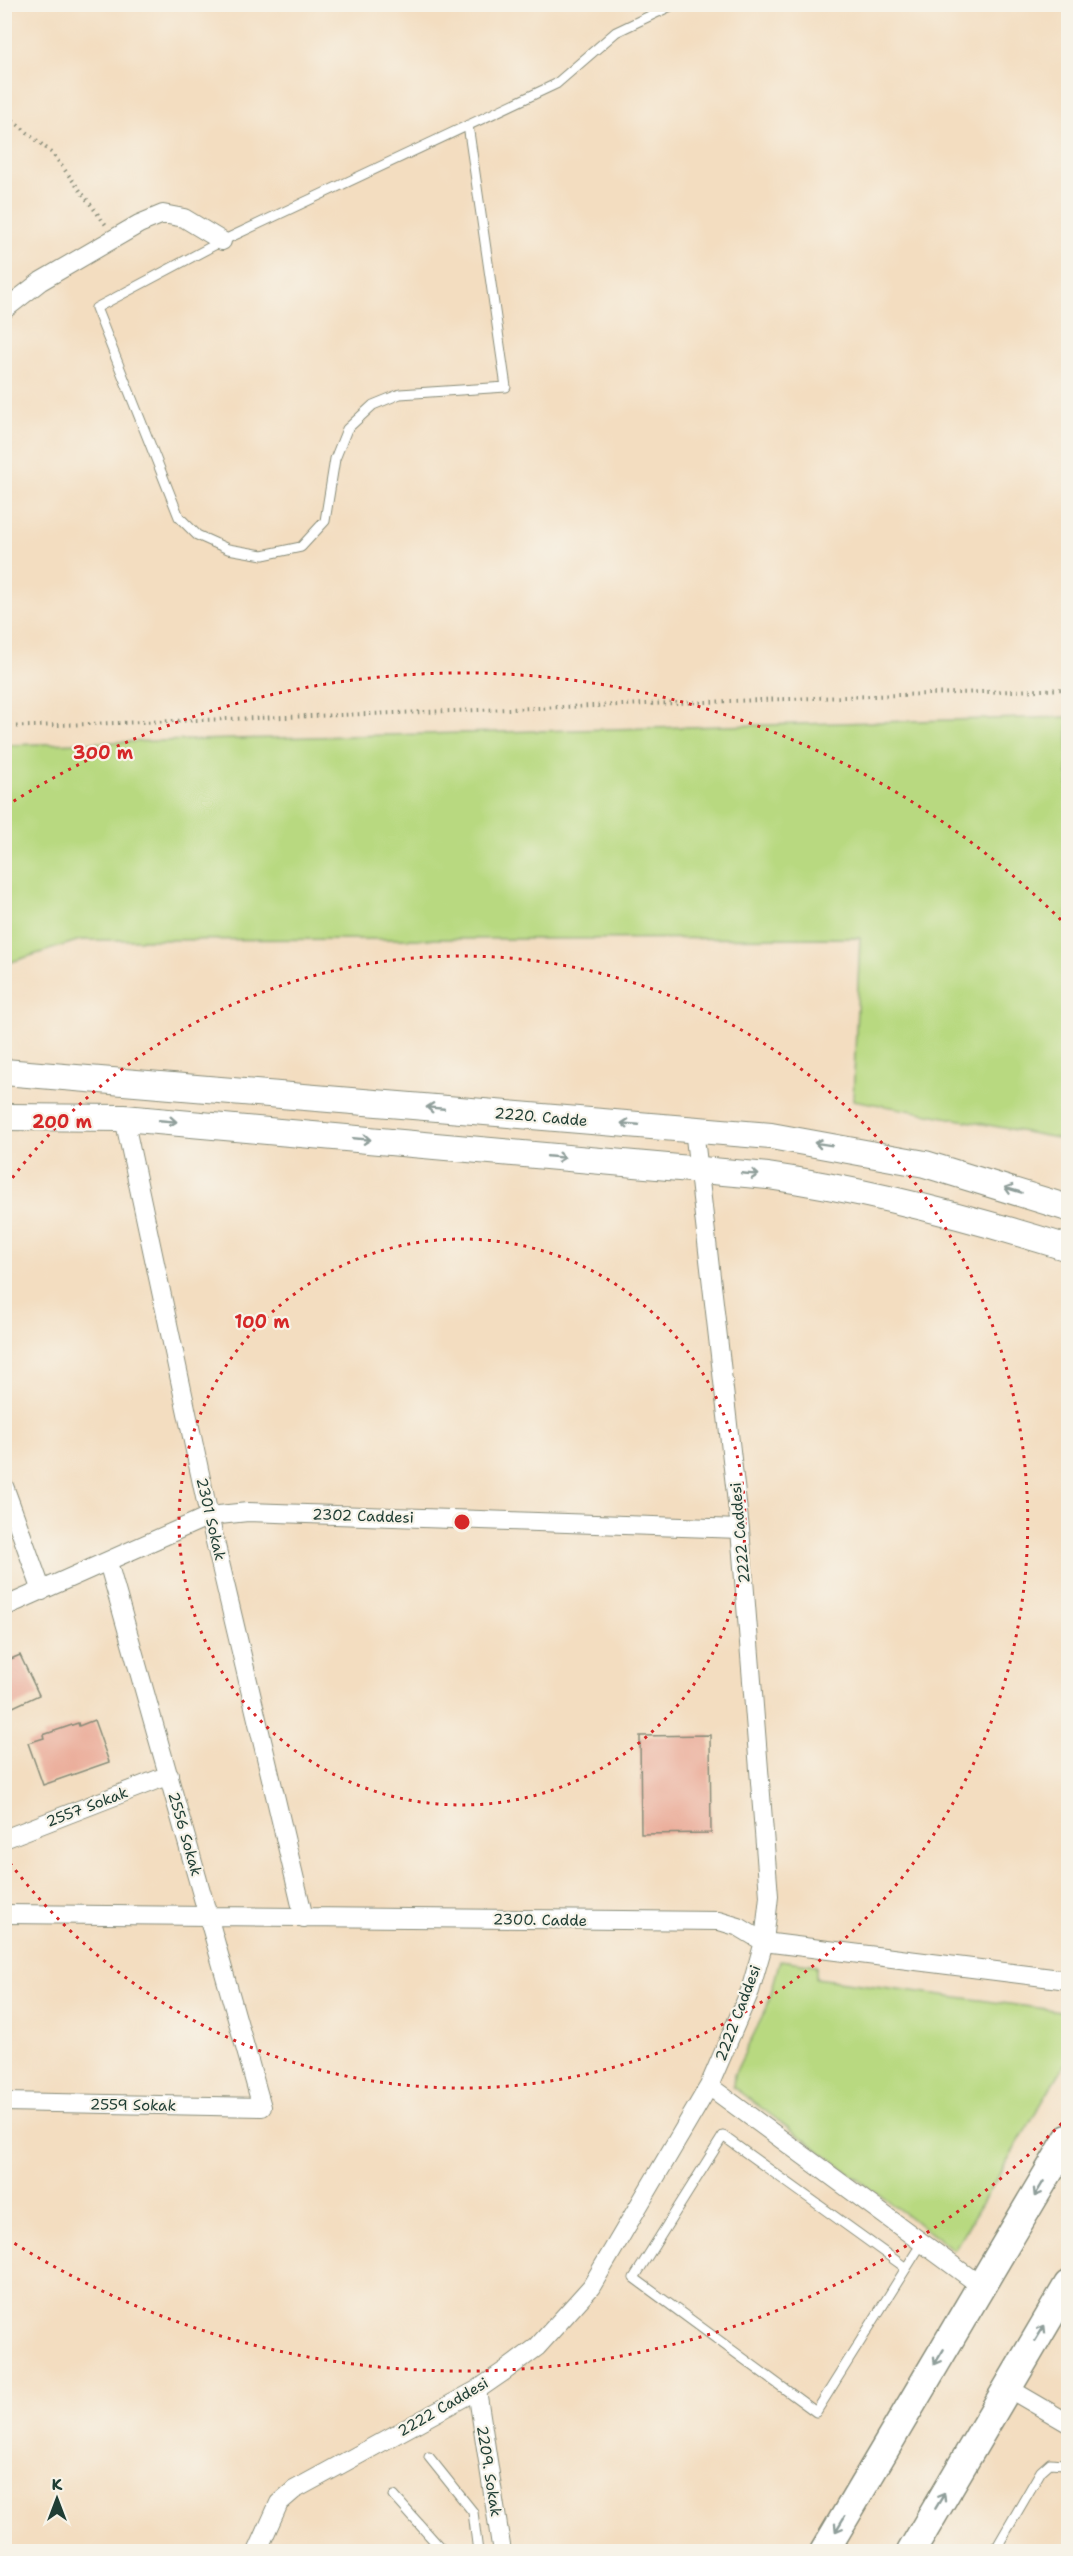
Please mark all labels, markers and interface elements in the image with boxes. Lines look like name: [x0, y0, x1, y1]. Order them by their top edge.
text: 300 m: [73, 741, 134, 765]
one-way arrow: [426, 1102, 446, 1113]
street label: 2220. Cadde: [494, 1103, 588, 1131]
text: 200 m: [32, 1110, 93, 1134]
one-way arrow: [157, 1116, 177, 1127]
one-way arrow: [620, 1118, 640, 1129]
one-way arrow: [352, 1134, 371, 1145]
one-way arrow: [814, 1139, 834, 1150]
one-way arrow: [546, 1152, 566, 1163]
one-way arrow: [740, 1169, 760, 1180]
one-way arrow: [1004, 1183, 1023, 1194]
text: 100 m: [234, 1310, 290, 1334]
street label: 2301 Sokak: [192, 1476, 230, 1562]
street label: 2222 Caddesi: [726, 1482, 754, 1584]
street label: 2302 Caddesi: [312, 1504, 414, 1528]
centre of rings: [452, 1512, 472, 1532]
street label: 2557 Sokak: [43, 1782, 131, 1832]
street label: 2556 Sokak: [163, 1790, 207, 1878]
street label: 2300. Cadde: [493, 1909, 587, 1931]
street label: 2222 Caddesi: [710, 1962, 766, 2064]
street label: 2559 Sokak: [90, 2094, 176, 2116]
one-way arrow: [1032, 2180, 1044, 2197]
one-way arrow: [1035, 2325, 1046, 2343]
one-way arrow: [933, 2348, 945, 2365]
street label: 2222 Caddesi: [394, 2373, 492, 2441]
street label: 2209. Sokak: [472, 2424, 506, 2518]
north arrow: [27, 2469, 87, 2529]
text: K: [52, 2474, 63, 2495]
one-way arrow: [935, 2493, 947, 2510]
one-way arrow: [834, 2515, 845, 2533]

